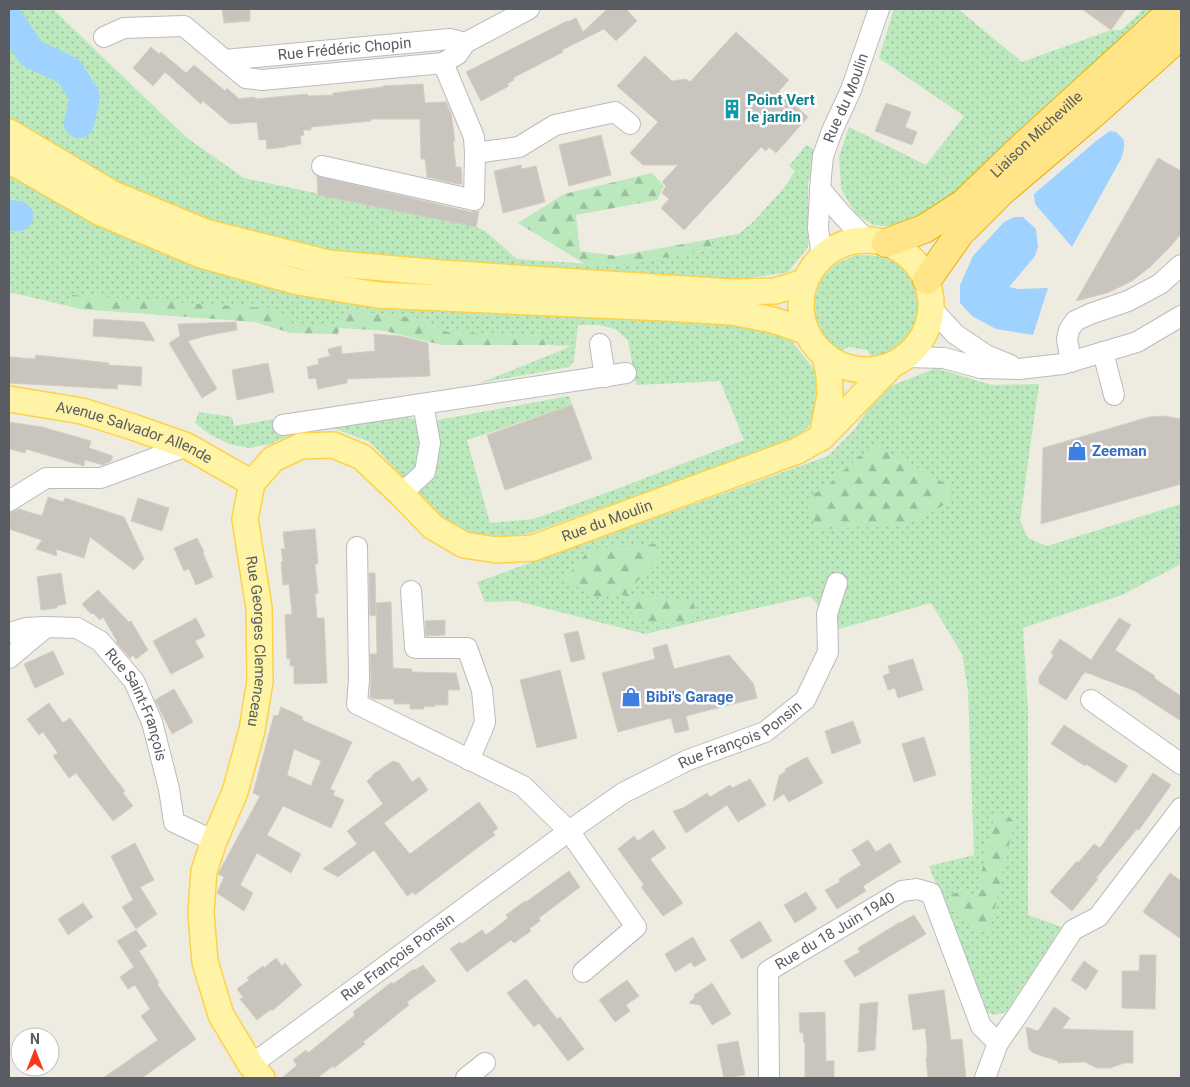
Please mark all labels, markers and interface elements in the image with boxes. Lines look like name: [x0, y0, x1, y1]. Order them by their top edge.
street label: Rue Frédéric Chopin: [277, 34, 412, 64]
street label: Rue du Moulin: [820, 51, 872, 145]
street label: Liaison Micheville: [987, 88, 1086, 182]
place label: Point Vert le jardin: [747, 91, 815, 126]
building icon: Point Vert le jardin: [721, 98, 743, 120]
street label: Avenue Salvador Allende: [55, 398, 215, 467]
shop icon: Zeeman: [1066, 440, 1088, 462]
place label: Zeeman: [1092, 442, 1147, 460]
street label: Rue du Moulin: [559, 496, 655, 546]
street label: Rue Georges Clemenceau: [242, 555, 269, 728]
street label: Rue Saint-François: [101, 645, 171, 763]
shop icon: Bibi's Garage: [620, 686, 642, 708]
place label: Bibi's Garage: [646, 688, 733, 706]
street label: Rue François Ponsin: [675, 697, 805, 772]
street label: Rue du 18 Juin 1940: [772, 888, 898, 974]
street label: Rue François Ponsin: [337, 910, 458, 1005]
north arrow: [10, 1027, 60, 1077]
text: N: [30, 1031, 40, 1047]

